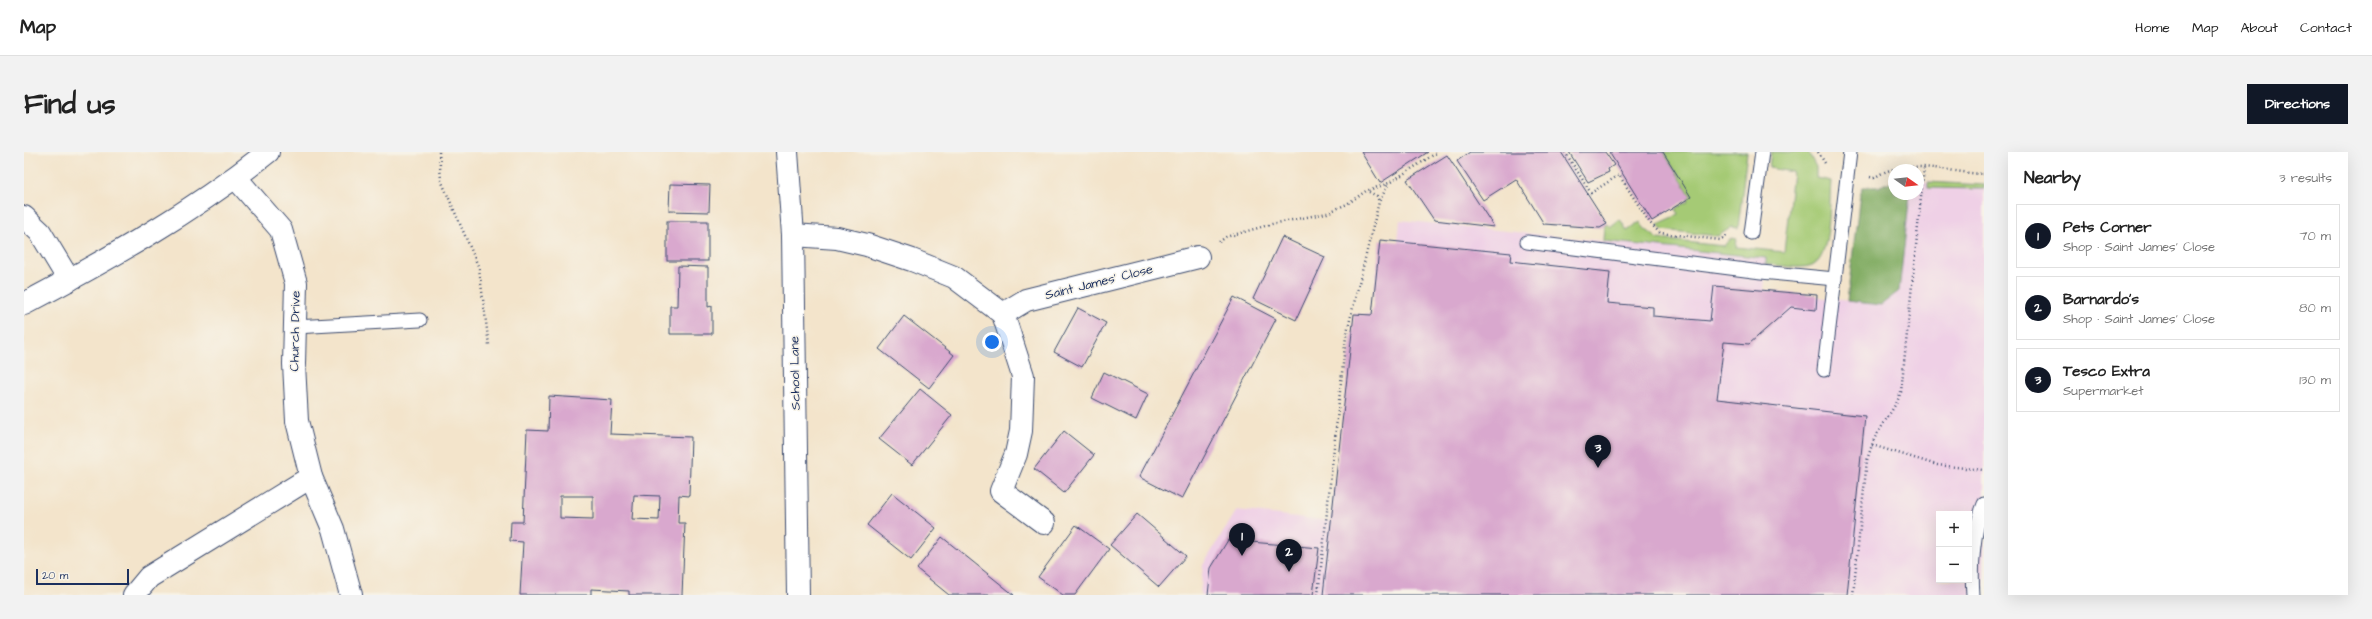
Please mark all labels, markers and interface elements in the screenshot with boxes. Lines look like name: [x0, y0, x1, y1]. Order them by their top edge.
text: Map: [20, 14, 56, 41]
text: Home: [2135, 18, 2170, 38]
text: Map: [2192, 18, 2218, 38]
text: About: [2240, 18, 2278, 38]
text: Contact: [2300, 18, 2352, 38]
button: Directions: [2247, 84, 2348, 124]
text: Find us: [24, 85, 115, 124]
north arrow: [1888, 164, 1924, 200]
text: Nearby: [2024, 166, 2081, 190]
text: 3 results: [2279, 169, 2332, 187]
text: Pets Corner: [2063, 217, 2152, 238]
text: 1: [2037, 227, 2039, 245]
text: 70 m: [2299, 227, 2331, 245]
text: Shop · Saint James' Close: [2063, 238, 2215, 256]
street label: Saint James' Close: [1043, 260, 1155, 304]
text: Barnardo's: [2063, 289, 2139, 310]
street label: Church Drive: [285, 291, 305, 371]
text: 2: [2034, 299, 2042, 317]
text: 80 m: [2299, 299, 2331, 317]
text: Shop · Saint James' Close: [2063, 310, 2215, 328]
your location: [982, 332, 1002, 352]
street label: School Lane: [785, 336, 805, 410]
text: Tesco Extra: [2063, 361, 2150, 382]
text: 3: [2035, 371, 2041, 389]
text: 130 m: [2299, 371, 2331, 389]
text: Supermarket: [2063, 382, 2144, 400]
pin: 3: [1585, 435, 1611, 468]
map controls: [1936, 511, 1972, 583]
button: +: [1936, 511, 1972, 547]
pin: 1: [1229, 523, 1255, 556]
pin: 2: [1276, 539, 1302, 572]
button: −: [1936, 547, 1972, 583]
scale bar: [36, 567, 129, 586]
text: 20 m: [42, 568, 68, 583]

